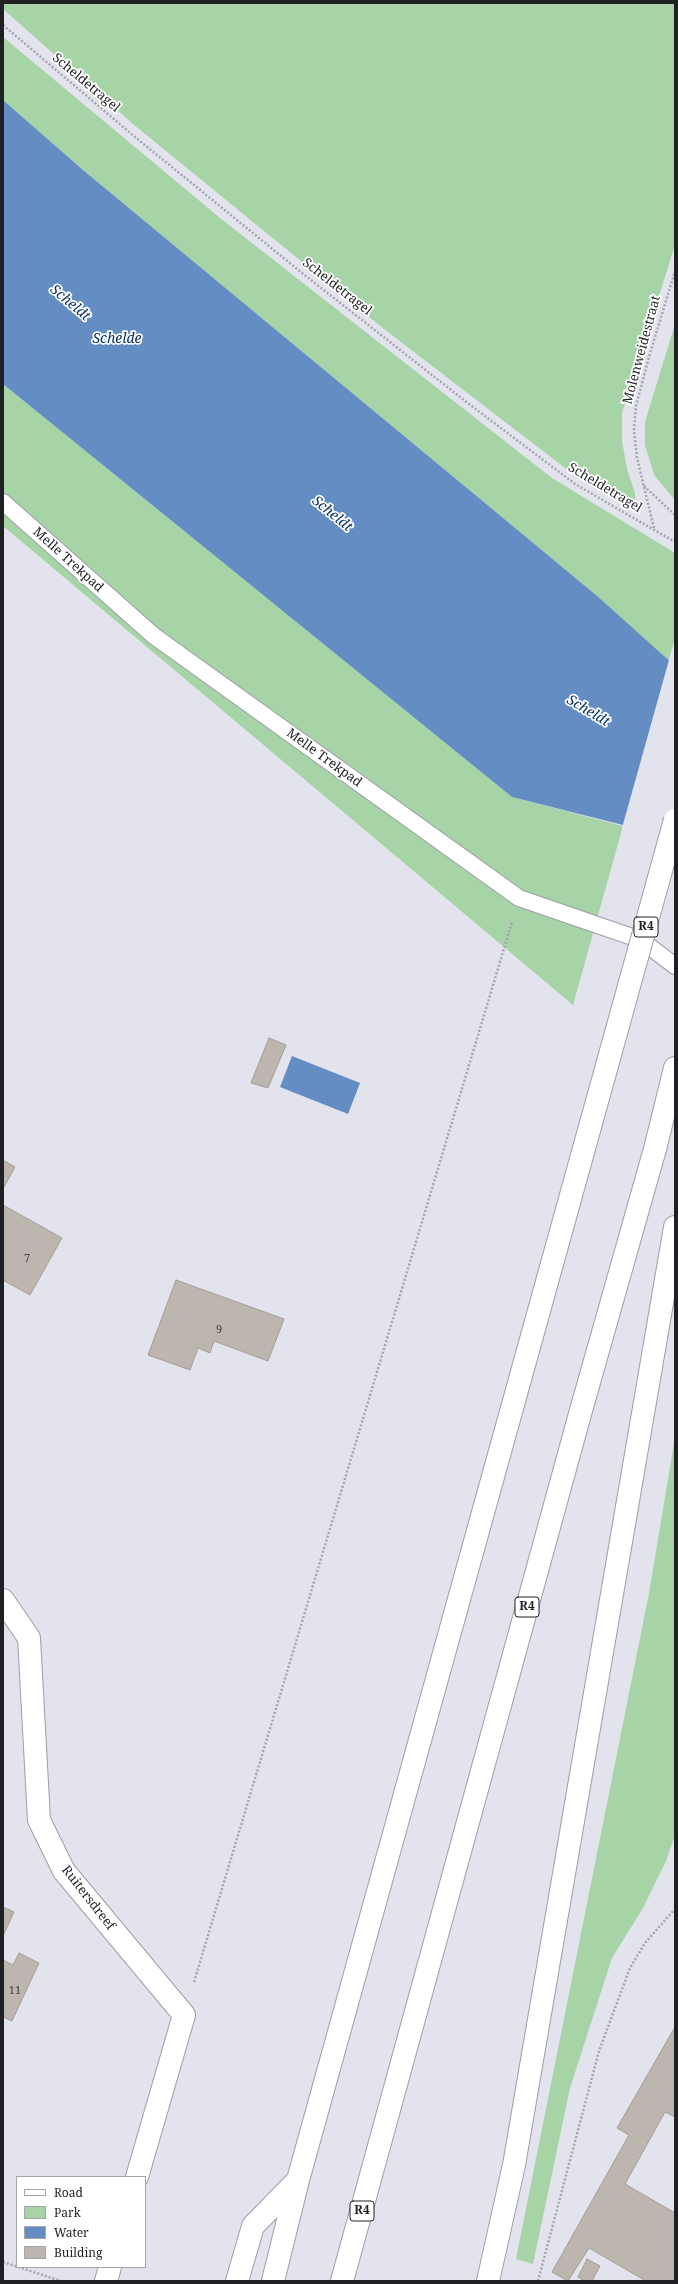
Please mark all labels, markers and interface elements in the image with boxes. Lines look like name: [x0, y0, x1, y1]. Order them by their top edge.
street label: Scheldetragel: [49, 50, 123, 116]
street label: Scheldetragel: [299, 255, 375, 319]
water label: Scheldt: [47, 281, 93, 325]
street label: Molenweidestraat: [620, 294, 664, 406]
water label: Schelde: [93, 331, 141, 347]
street label: Scheldetragel: [565, 460, 645, 516]
water label: Scheldt: [308, 493, 356, 535]
street label: Melle Trekpad: [30, 524, 106, 596]
water label: Scheldt: [563, 692, 613, 730]
street label: Melle Trekpad: [283, 725, 365, 791]
road number: R4: [634, 917, 658, 937]
house number: 7: [24, 1252, 30, 1266]
house number: 9: [216, 1323, 222, 1337]
road number: R4: [515, 1597, 539, 1617]
street label: Ruitersdreef: [58, 1863, 118, 1933]
house number: 11: [9, 1984, 21, 1998]
legend: [16, 2176, 146, 2268]
text: Road: [54, 2184, 83, 2201]
road number: R4: [350, 2201, 374, 2221]
text: Park: [54, 2204, 81, 2221]
text: Water: [54, 2224, 89, 2241]
text: Building: [54, 2244, 102, 2261]

